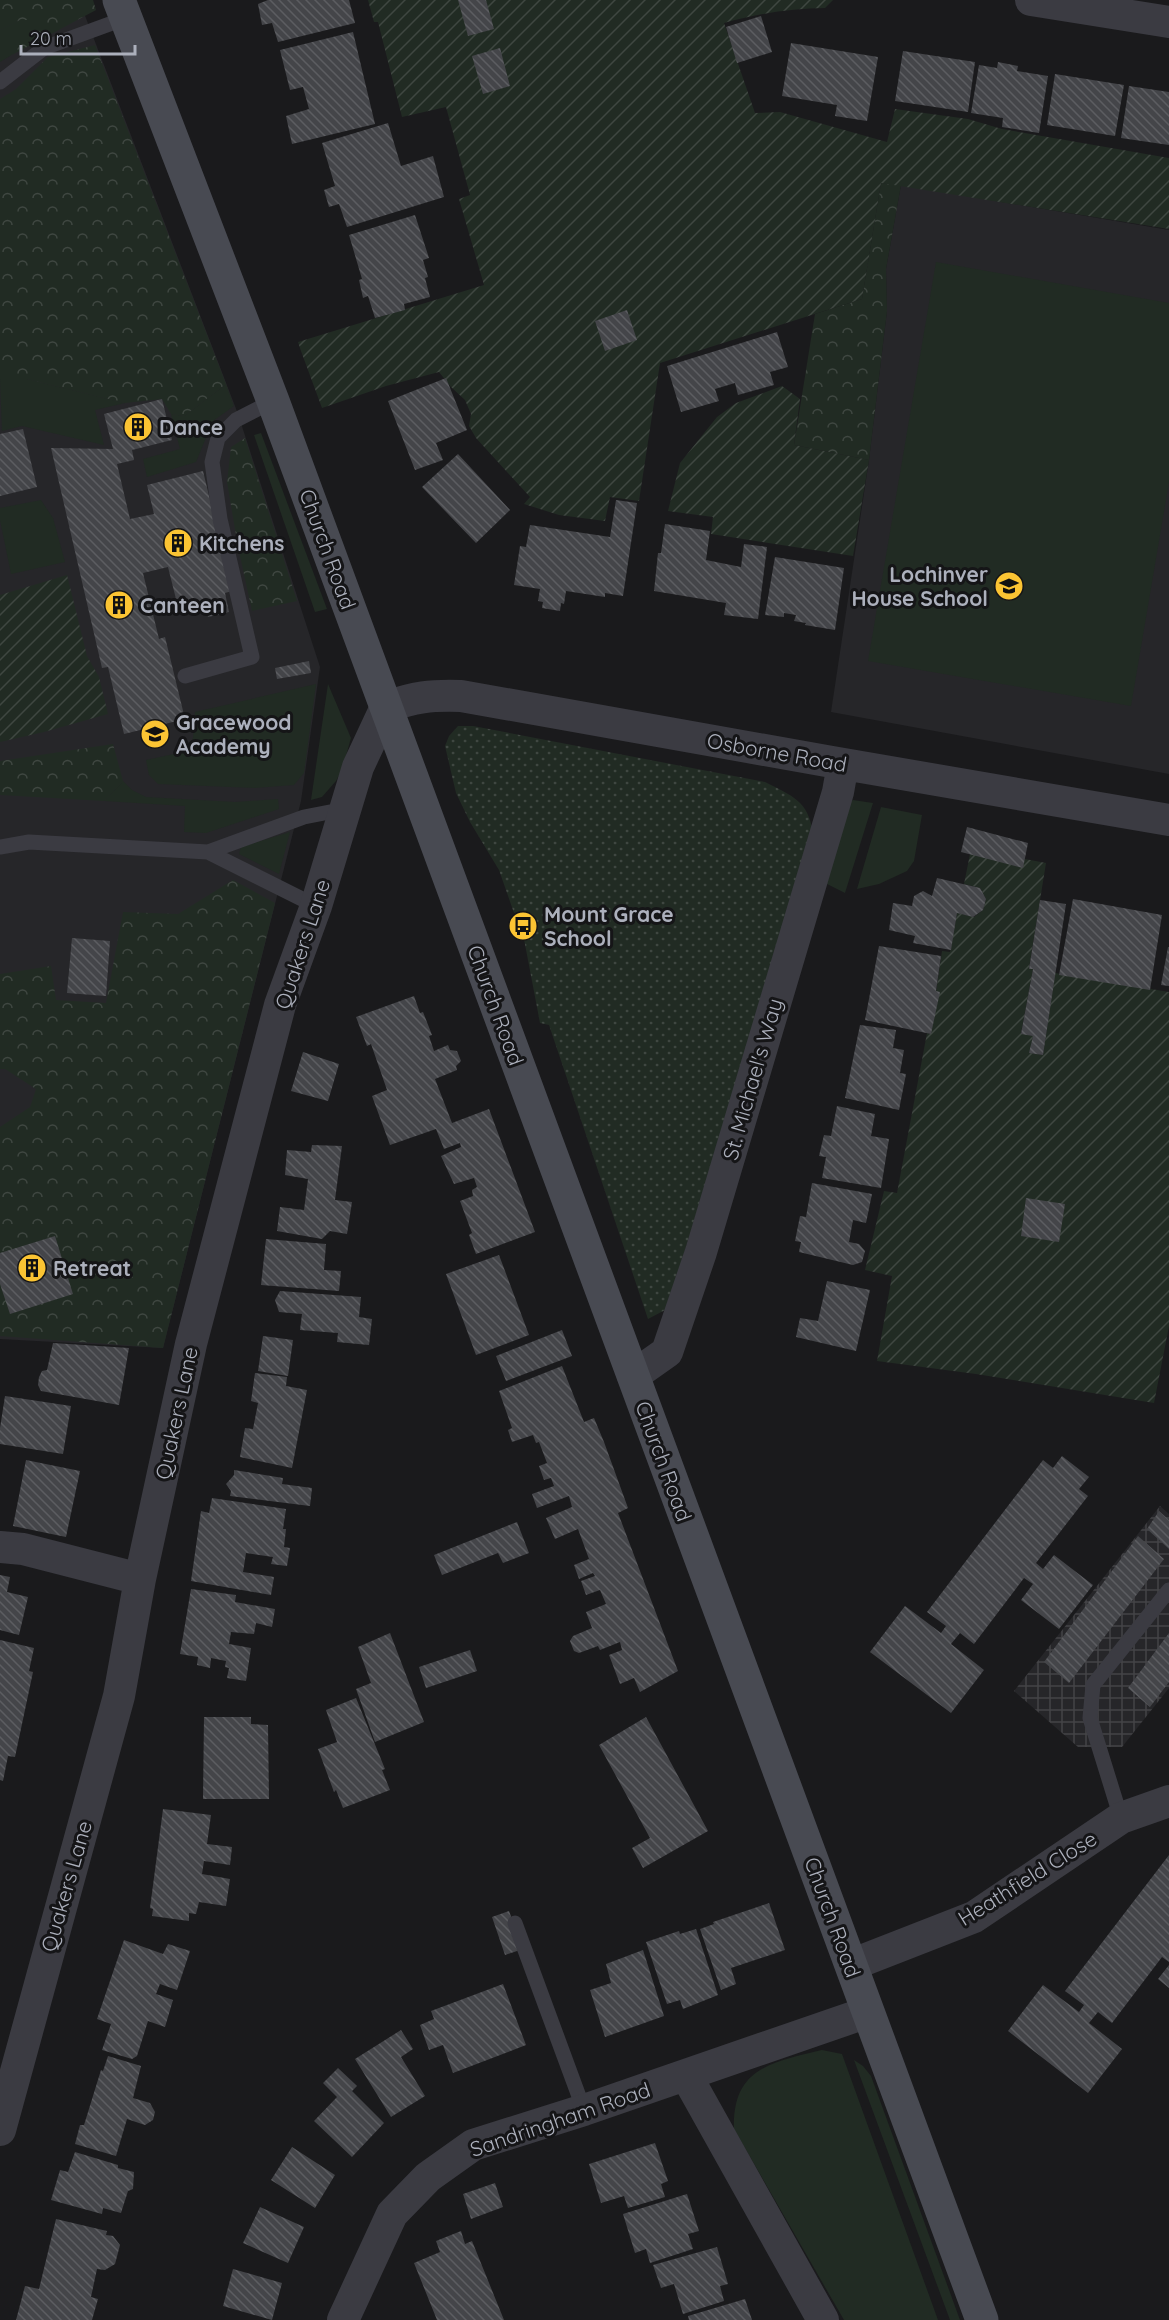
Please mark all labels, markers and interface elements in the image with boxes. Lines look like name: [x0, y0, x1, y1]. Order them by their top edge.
scale bar: [21, 18, 135, 56]
text: 20 m: [30, 27, 72, 50]
building icon: Dance: [122, 411, 154, 443]
place label: Dance: [159, 414, 223, 440]
street label: Church Road: [294, 485, 362, 613]
building icon: Kitchens: [162, 527, 194, 559]
place label: Kitchens: [199, 530, 284, 556]
place label: Lochinver House School: [851, 561, 988, 611]
school or university icon: Lochinver House School: [993, 570, 1025, 602]
building icon: Canteen: [103, 589, 135, 621]
place label: Canteen: [140, 592, 225, 618]
place label: Gracewood Academy: [176, 709, 292, 759]
school or university icon: Gracewood Academy: [139, 718, 171, 750]
street label: Osborne Road: [705, 727, 849, 777]
street label: Quakers Lane: [269, 876, 335, 1012]
place label: Mount Grace School: [544, 901, 674, 951]
bus stop icon: Mount Grace School: [507, 910, 539, 942]
street label: Church Road: [462, 941, 530, 1069]
street label: St. Michael's Way: [716, 995, 788, 1163]
building icon: Retreat: [16, 1252, 48, 1284]
place label: Retreat: [53, 1255, 131, 1281]
street label: Quakers Lane: [149, 1344, 203, 1482]
street label: Church Road: [630, 1397, 698, 1525]
street label: Quakers Lane: [35, 1817, 97, 1955]
street label: Heathfield Close: [953, 1825, 1101, 1931]
street label: Church Road: [799, 1853, 867, 1981]
street label: Sandringham Road: [466, 2076, 654, 2162]

